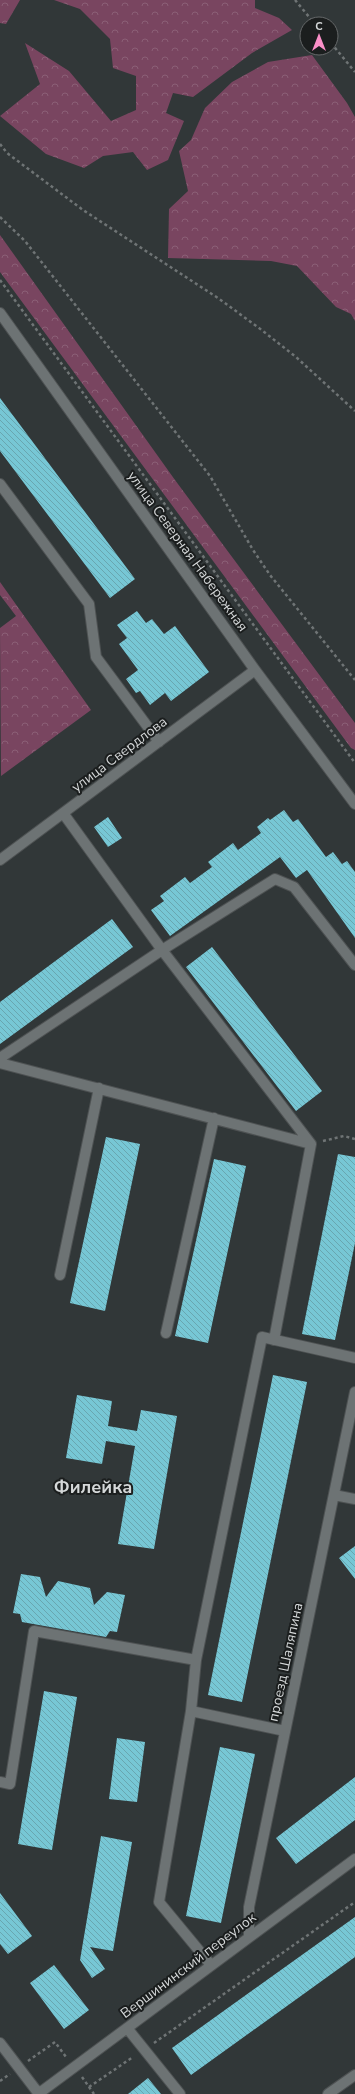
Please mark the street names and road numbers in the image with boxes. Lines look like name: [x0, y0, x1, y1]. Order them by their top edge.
street label: улица Северная Набережная: [123, 467, 252, 635]
street label: улица Свердлова: [68, 712, 171, 797]
street label: проезд Шаляпина: [264, 1601, 307, 1723]
street label: Вершининский переулок: [117, 1908, 260, 2023]

